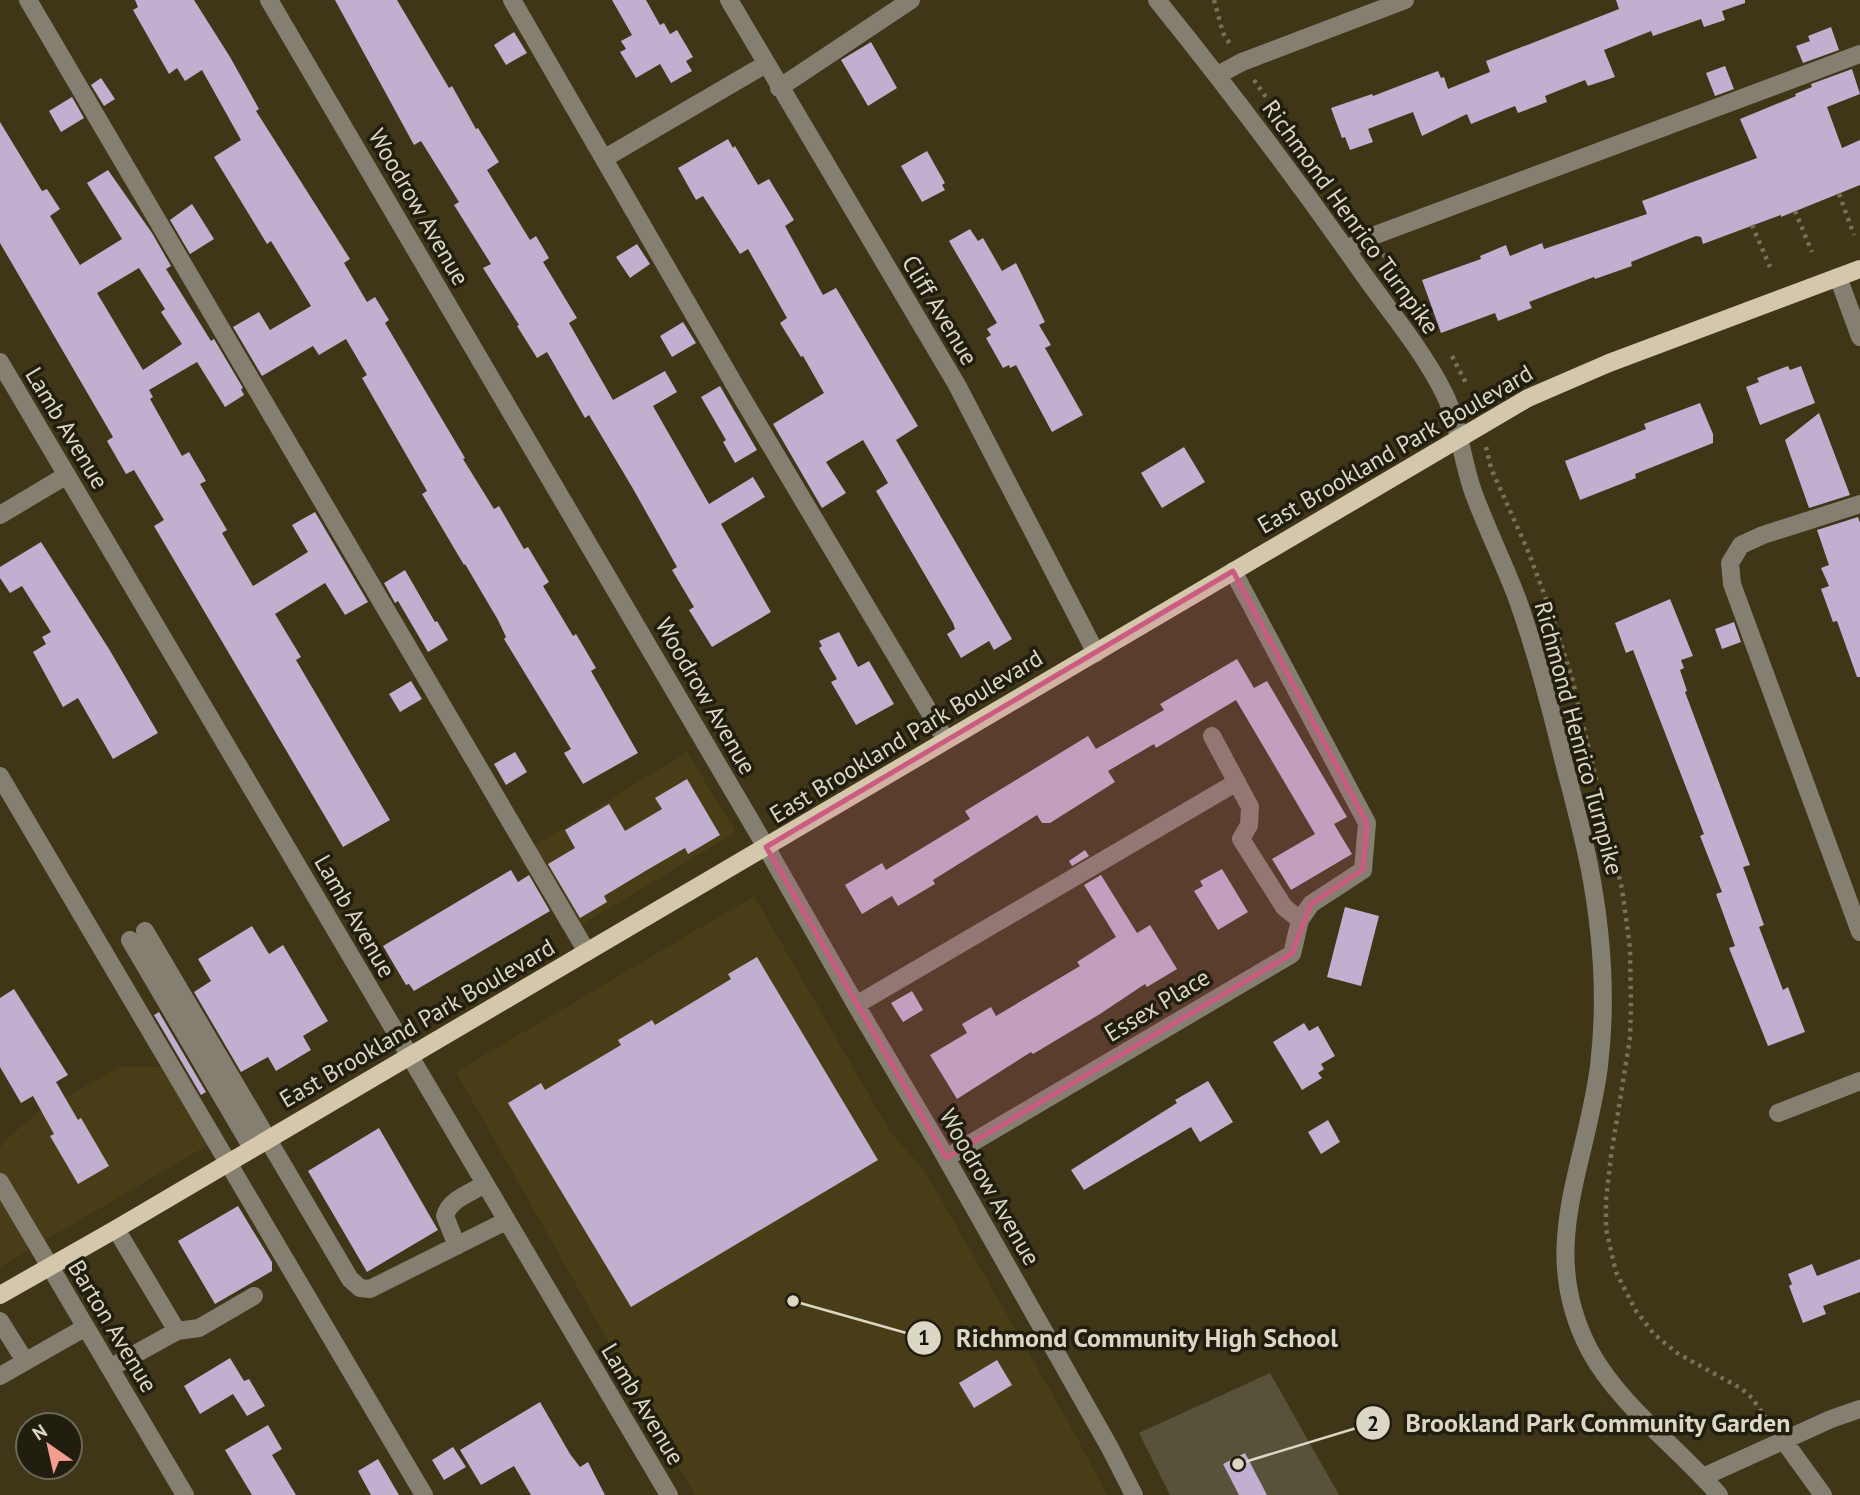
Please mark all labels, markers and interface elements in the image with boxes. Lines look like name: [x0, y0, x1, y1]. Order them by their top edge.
street label: Richmond Henrico Turnpike: [1256, 94, 1446, 340]
street label: Woodrow Avenue: [362, 123, 476, 291]
street label: Cliff Avenue: [895, 249, 985, 371]
street label: East Brookland Park Boulevard: [1252, 357, 1538, 541]
street label: Lamb Avenue: [18, 361, 116, 495]
street label: Richmond Henrico Turnpike: [1528, 598, 1630, 878]
street label: Woodrow Avenue: [649, 612, 763, 780]
street label: East Brookland Park Boulevard: [764, 642, 1048, 830]
street label: Lamb Avenue: [307, 849, 403, 983]
street label: East Brookland Park Boulevard: [274, 931, 560, 1115]
street label: Essex Place: [1099, 961, 1215, 1049]
street label: Woodrow Avenue: [933, 1103, 1047, 1271]
street label: Barton Avenue: [61, 1254, 165, 1398]
callout: Richmond Community High School: [907, 1314, 1353, 1361]
text: Richmond Community High School: [956, 1321, 1338, 1354]
text: 1: [918, 1324, 930, 1351]
street label: Lamb Avenue: [594, 1337, 692, 1471]
callout: Brookland Park Community Garden: [1355, 1400, 1806, 1447]
text: Brookland Park Community Garden: [1406, 1406, 1790, 1439]
text: 2: [1367, 1410, 1379, 1437]
north arrow: [14, 1411, 84, 1481]
text: N: [28, 1418, 51, 1445]

